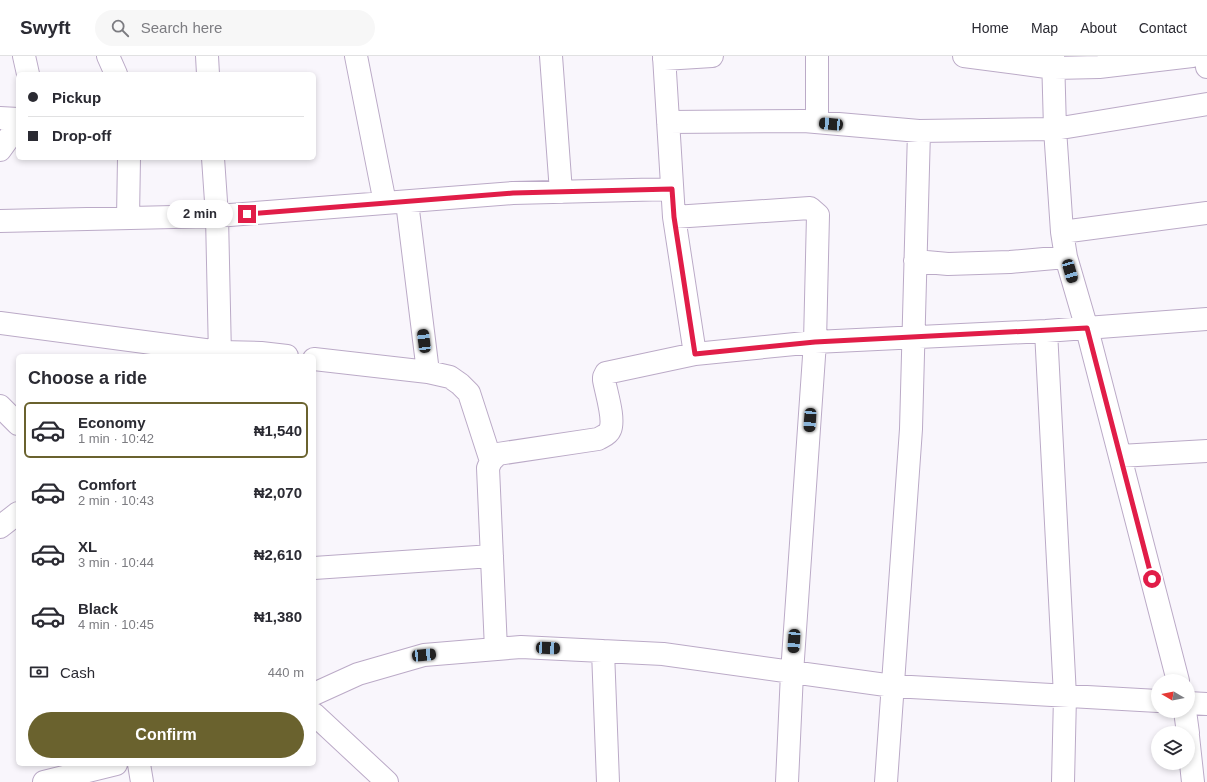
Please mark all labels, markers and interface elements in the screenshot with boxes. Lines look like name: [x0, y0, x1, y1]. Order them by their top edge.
search box: [95, 10, 375, 46]
text: Swyft: [20, 17, 71, 38]
icon: search: [109, 17, 131, 39]
text: Search here: [141, 19, 222, 36]
text: Home: [972, 20, 1009, 36]
text: Map: [1031, 20, 1058, 36]
text: About: [1080, 20, 1117, 36]
text: Contact: [1139, 20, 1187, 36]
text: Pickup: [52, 89, 101, 106]
car: [819, 117, 843, 131]
text: Drop-off: [52, 127, 111, 144]
callout: 2 min: [167, 200, 233, 228]
route end: [238, 205, 256, 223]
text: 2 min: [183, 206, 217, 221]
car: [1061, 258, 1079, 284]
car: [417, 328, 431, 354]
text: Choose a ride: [28, 368, 147, 388]
car: [803, 408, 817, 432]
icon: car: [30, 412, 66, 448]
text: Economy: [78, 414, 146, 431]
text: ₦1,540: [254, 422, 302, 439]
text: 1 min · 10:42: [78, 431, 154, 446]
icon: car: [30, 474, 66, 510]
text: Comfort: [78, 476, 136, 493]
text: ₦2,070: [254, 484, 302, 501]
text: 2 min · 10:43: [78, 493, 154, 508]
icon: car: [30, 536, 66, 572]
text: XL: [78, 538, 97, 555]
text: ₦2,610: [254, 546, 302, 563]
text: 3 min · 10:44: [78, 555, 154, 570]
route start: [1143, 570, 1161, 588]
icon: car: [30, 598, 66, 634]
text: Black: [78, 600, 118, 617]
text: ₦1,380: [254, 608, 302, 625]
text: 4 min · 10:45: [78, 617, 154, 632]
car: [787, 629, 801, 653]
car: [536, 641, 560, 655]
car: [412, 648, 436, 662]
icon: cash: [28, 661, 50, 683]
text: Cash: [60, 664, 95, 681]
text: 440 m: [268, 665, 304, 680]
north arrow: [1151, 674, 1195, 718]
map controls: [1151, 674, 1195, 770]
button: Confirm: [28, 712, 304, 758]
button: layers: [1151, 726, 1195, 770]

